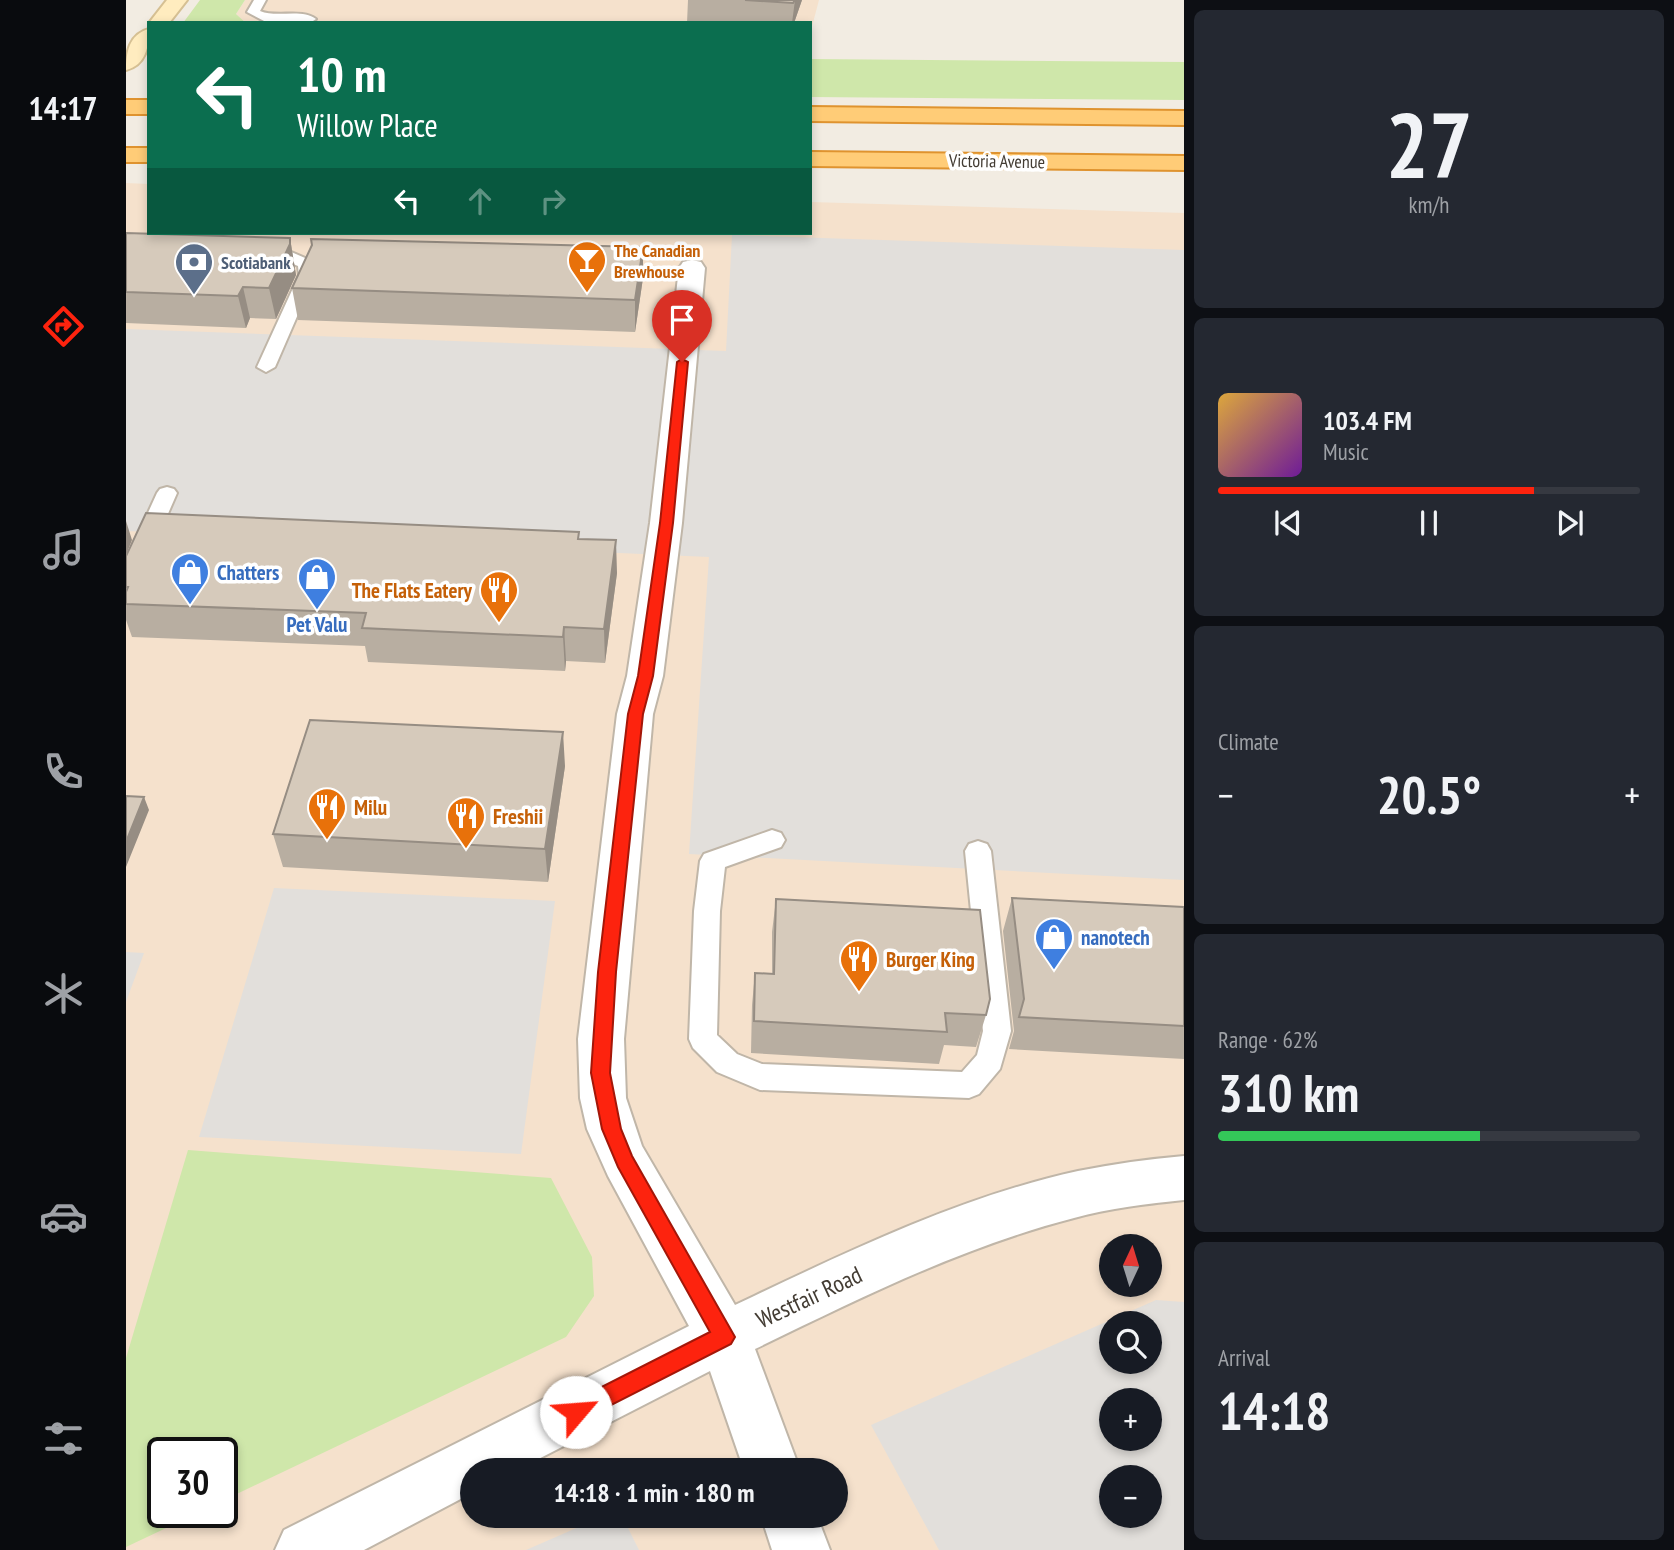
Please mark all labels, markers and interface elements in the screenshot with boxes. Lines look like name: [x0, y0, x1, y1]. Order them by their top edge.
text: 10 m: [297, 42, 386, 106]
icon: left: [182, 49, 273, 140]
text: 27: [1386, 85, 1473, 203]
text: 14:17: [28, 87, 98, 129]
text: Willow Place: [297, 104, 438, 146]
street label: Victoria Avenue: [948, 149, 1045, 173]
icon: left: [388, 182, 426, 220]
icon: ahead: [461, 182, 499, 220]
icon: right: [534, 182, 572, 220]
text: km/h: [1409, 190, 1449, 219]
bar icon: The Canadian Brewhouse: [566, 239, 608, 294]
place label: The Canadian Brewhouse: [614, 239, 700, 283]
bank icon: Scotiabank: [173, 241, 215, 296]
place label: Scotiabank: [221, 251, 291, 274]
pin: [652, 290, 712, 362]
icon: arrive: [663, 301, 701, 339]
icon: directions: [39, 302, 88, 351]
text: 103.4 FM: [1323, 404, 1412, 437]
text: Music: [1323, 437, 1369, 466]
icon: previous: [1269, 504, 1307, 542]
icon: pause: [1410, 504, 1448, 542]
icon: next: [1551, 504, 1589, 542]
icon: music: [39, 525, 88, 574]
shop icon: Chatters: [169, 551, 211, 606]
shop icon: Pet Valu: [296, 556, 338, 611]
place label: Chatters: [217, 559, 279, 586]
restaurant icon: The Flats Eatery: [478, 569, 520, 624]
place label: The Flats Eatery: [352, 577, 473, 604]
place label: Pet Valu: [287, 611, 347, 638]
text: Climate: [1218, 727, 1279, 756]
icon: phone: [39, 747, 88, 796]
text: 20.5°: [1377, 761, 1481, 828]
text: −: [1218, 770, 1234, 819]
text: +: [1624, 770, 1640, 819]
restaurant icon: Milu: [306, 786, 348, 841]
place label: Milu: [354, 794, 387, 821]
restaurant icon: Freshii: [445, 795, 487, 850]
place label: Freshii: [493, 803, 543, 830]
shop icon: nanotech: [1033, 916, 1075, 971]
place label: nanotech: [1081, 924, 1150, 951]
restaurant icon: Burger King: [838, 938, 880, 993]
place label: Burger King: [886, 946, 975, 973]
icon: climate: [39, 969, 88, 1018]
text: Range · 62%: [1218, 1025, 1318, 1054]
text: 310 km: [1218, 1059, 1359, 1126]
icon: car: [39, 1192, 88, 1241]
north arrow: [1099, 1234, 1162, 1297]
map controls: [1099, 1234, 1162, 1528]
street label: Westfair Road: [751, 1259, 867, 1335]
button: search: [1099, 1311, 1162, 1374]
text: Arrival: [1218, 1343, 1270, 1372]
position arrow: [539, 1375, 613, 1449]
text: 14:18: [1218, 1377, 1330, 1444]
button: +: [1099, 1388, 1162, 1451]
icon: filters: [39, 1414, 88, 1463]
speed limit sign: 30: [147, 1437, 238, 1528]
button: −: [1099, 1465, 1162, 1528]
text: 14:18 · 1 min · 180 m: [554, 1476, 754, 1509]

